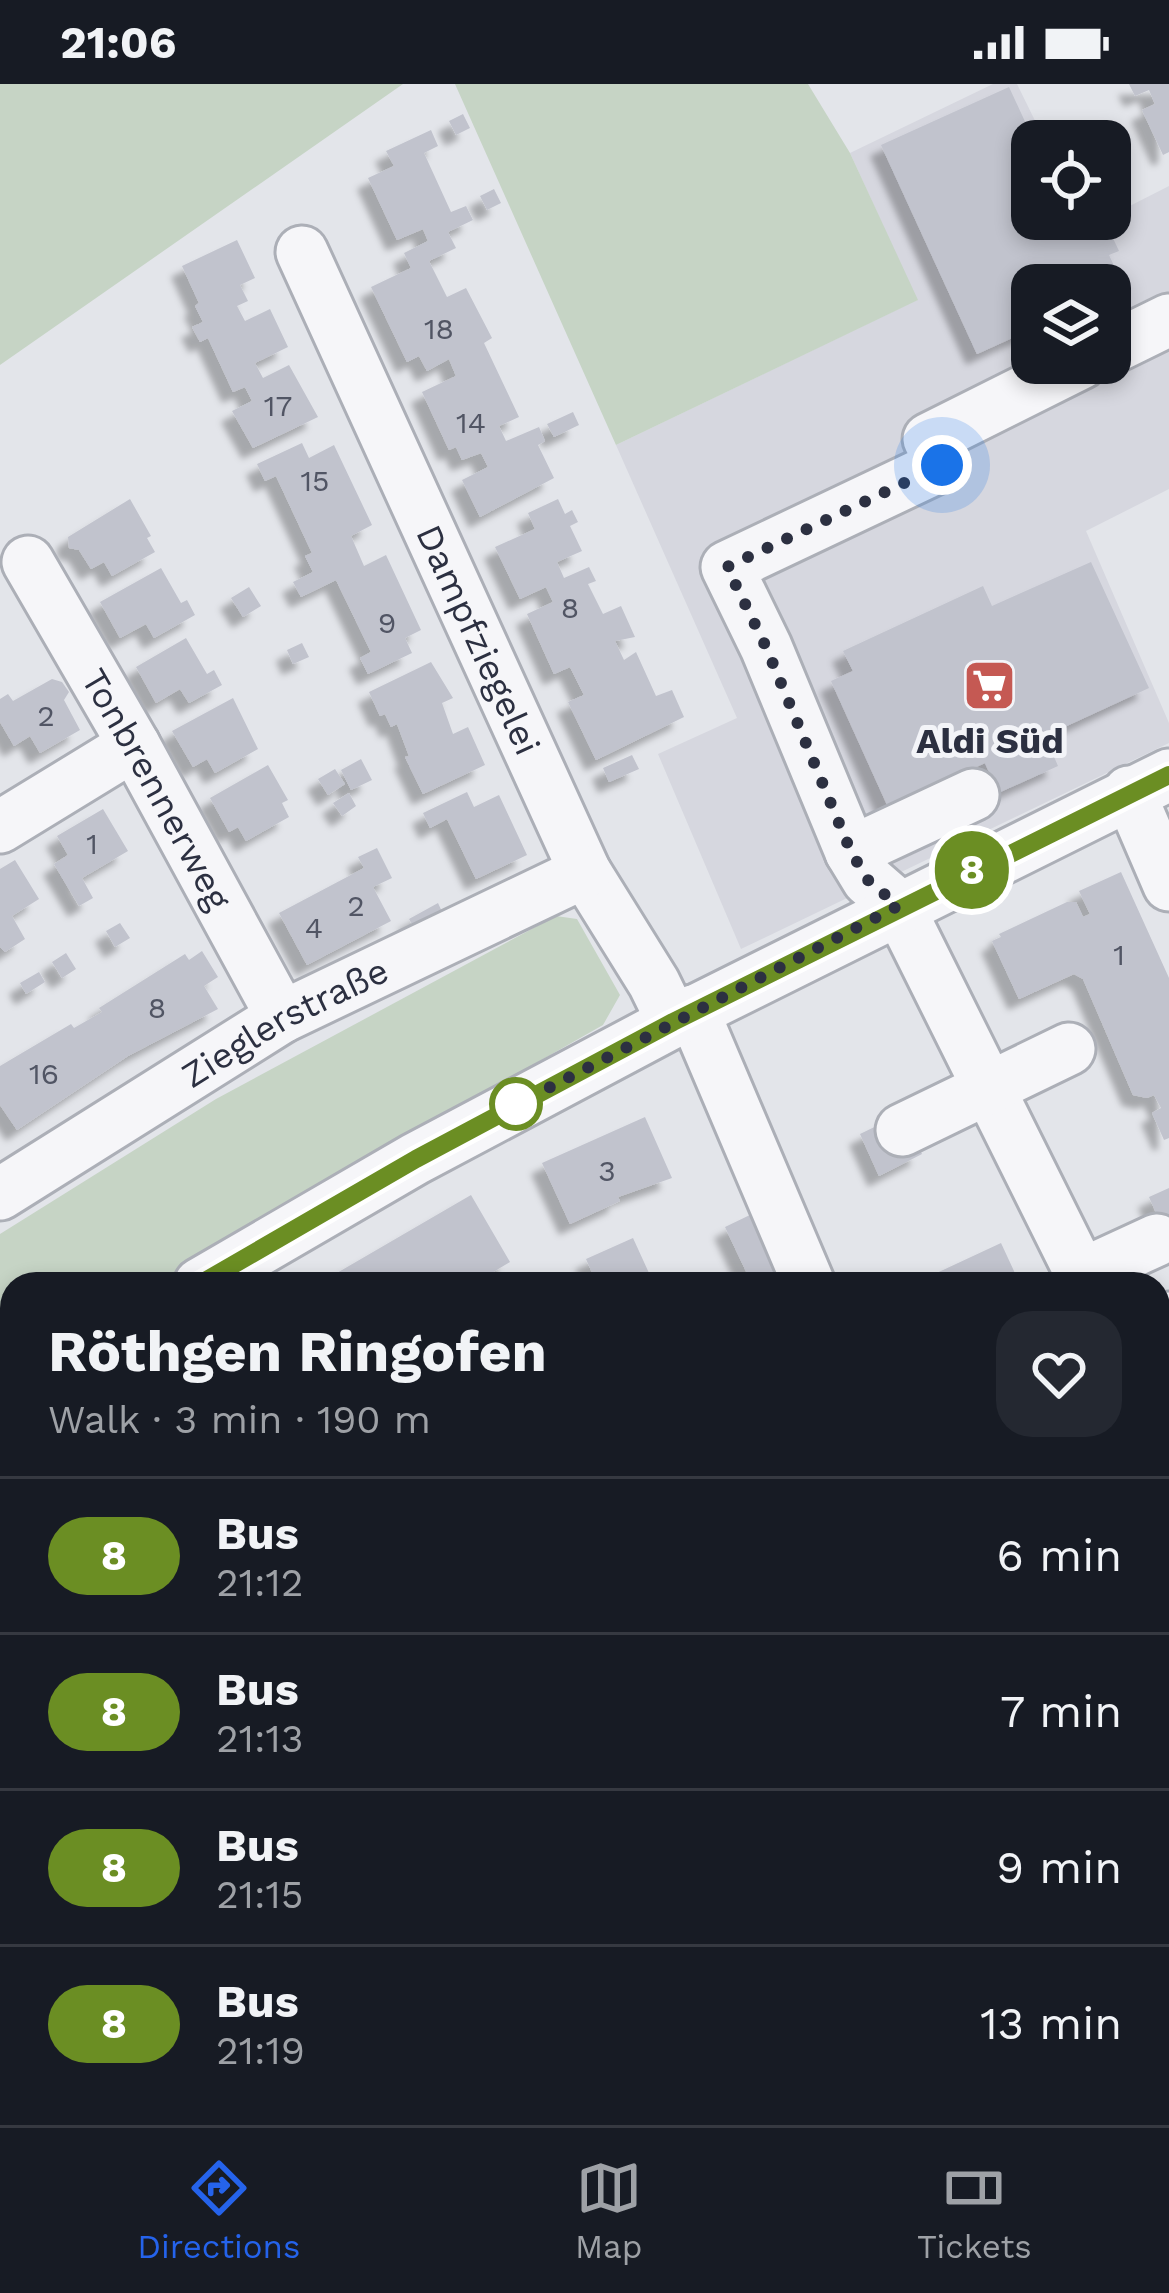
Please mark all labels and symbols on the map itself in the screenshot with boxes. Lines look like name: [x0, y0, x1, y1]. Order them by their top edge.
house number: 18: [424, 311, 454, 346]
house number: 17: [264, 388, 292, 423]
house number: 14: [456, 405, 486, 440]
your location: [912, 435, 972, 495]
house number: 15: [300, 463, 330, 498]
street label: Dampfziegelei: [407, 518, 549, 761]
house number: 8: [561, 590, 579, 625]
house number: 9: [378, 605, 396, 640]
supermarket icon: Aldi Süd: [962, 657, 1018, 713]
street label: Tonbrennerweg: [72, 662, 240, 918]
house number: 2: [37, 698, 55, 733]
place label: Aldi Süd: [916, 720, 1064, 762]
house number: 1: [86, 826, 98, 861]
line badge: 8: [933, 831, 1011, 909]
house number: 2: [347, 888, 365, 923]
house number: 4: [305, 910, 323, 945]
house number: 1: [1113, 937, 1125, 972]
street label: Zieglerstraße: [174, 949, 395, 1097]
house number: 8: [148, 990, 166, 1025]
house number: 16: [29, 1056, 59, 1091]
unlabelled marker: [491, 1079, 541, 1129]
house number: 3: [598, 1153, 616, 1188]

